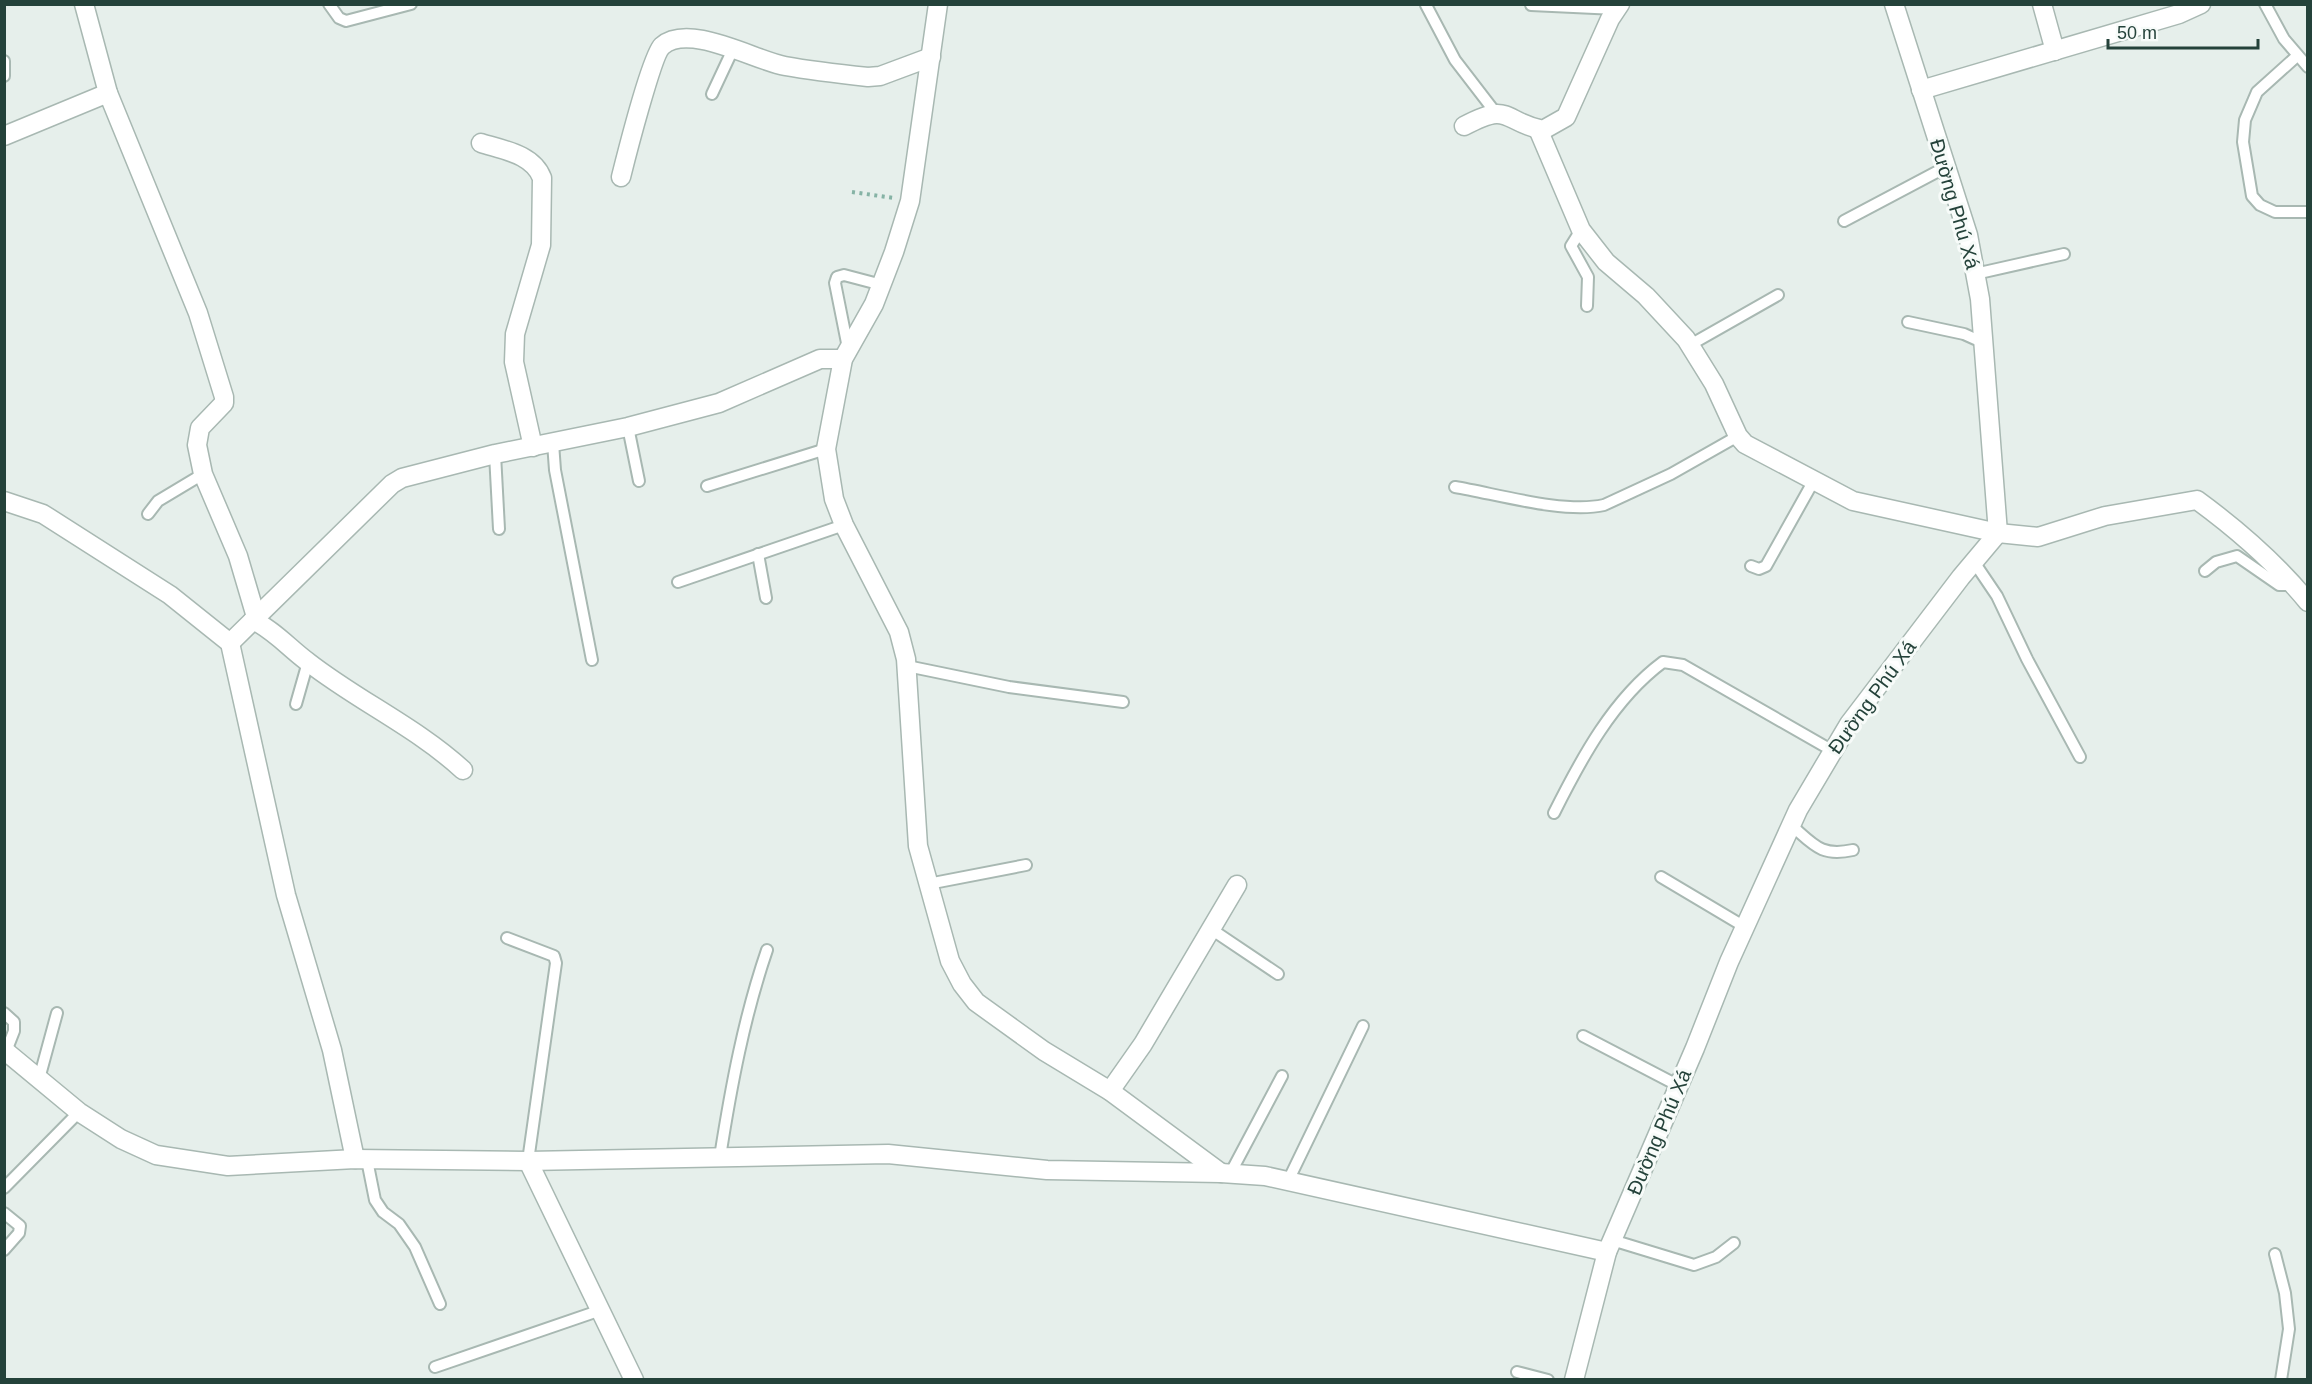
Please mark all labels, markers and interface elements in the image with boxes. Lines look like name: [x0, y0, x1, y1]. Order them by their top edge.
scale bar: [2108, 12, 2258, 50]
text: 50 m: [2117, 23, 2157, 43]
street label: Đường Phú Xá: [1926, 136, 1984, 272]
street label: Đường Phú Xá: [1824, 635, 1921, 758]
street label: Đường Phú Xá: [1623, 1065, 1696, 1198]

